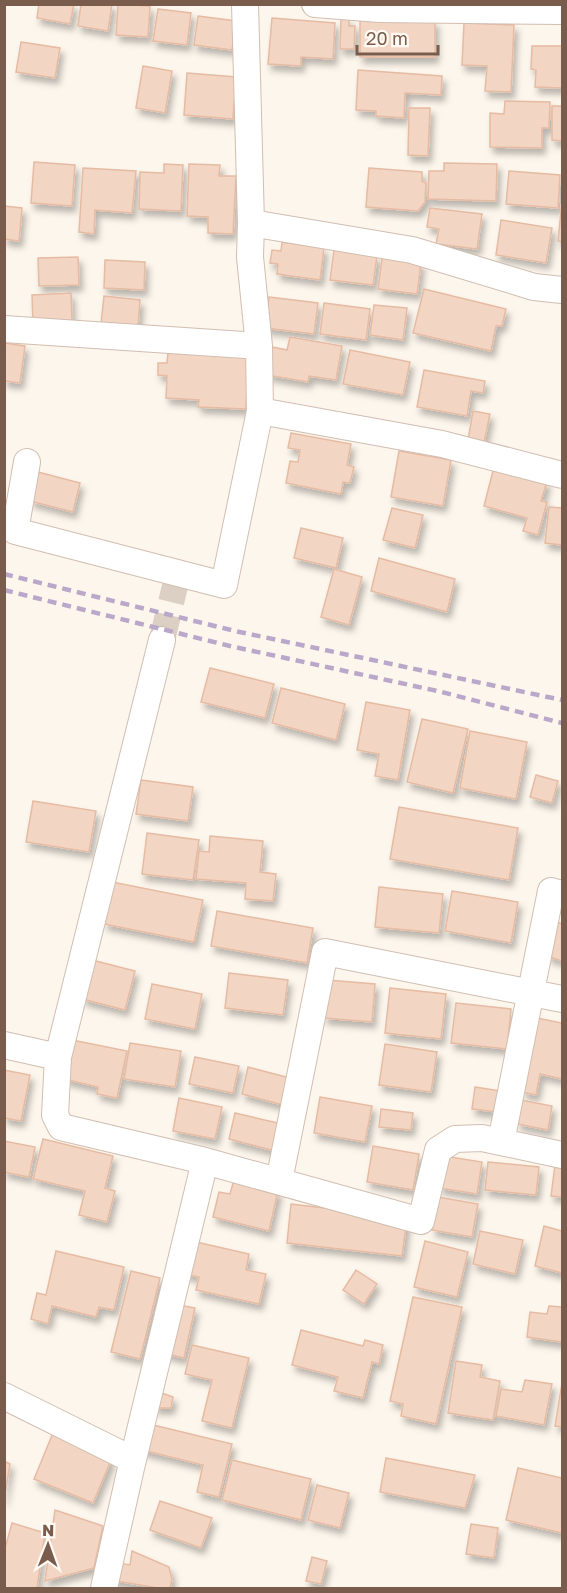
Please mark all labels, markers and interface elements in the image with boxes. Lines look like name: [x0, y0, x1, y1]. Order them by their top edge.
scale bar: [357, 18, 438, 56]
text: 20 m: [366, 27, 408, 49]
north arrow: [18, 1515, 78, 1575]
text: N: [42, 1520, 55, 1540]

